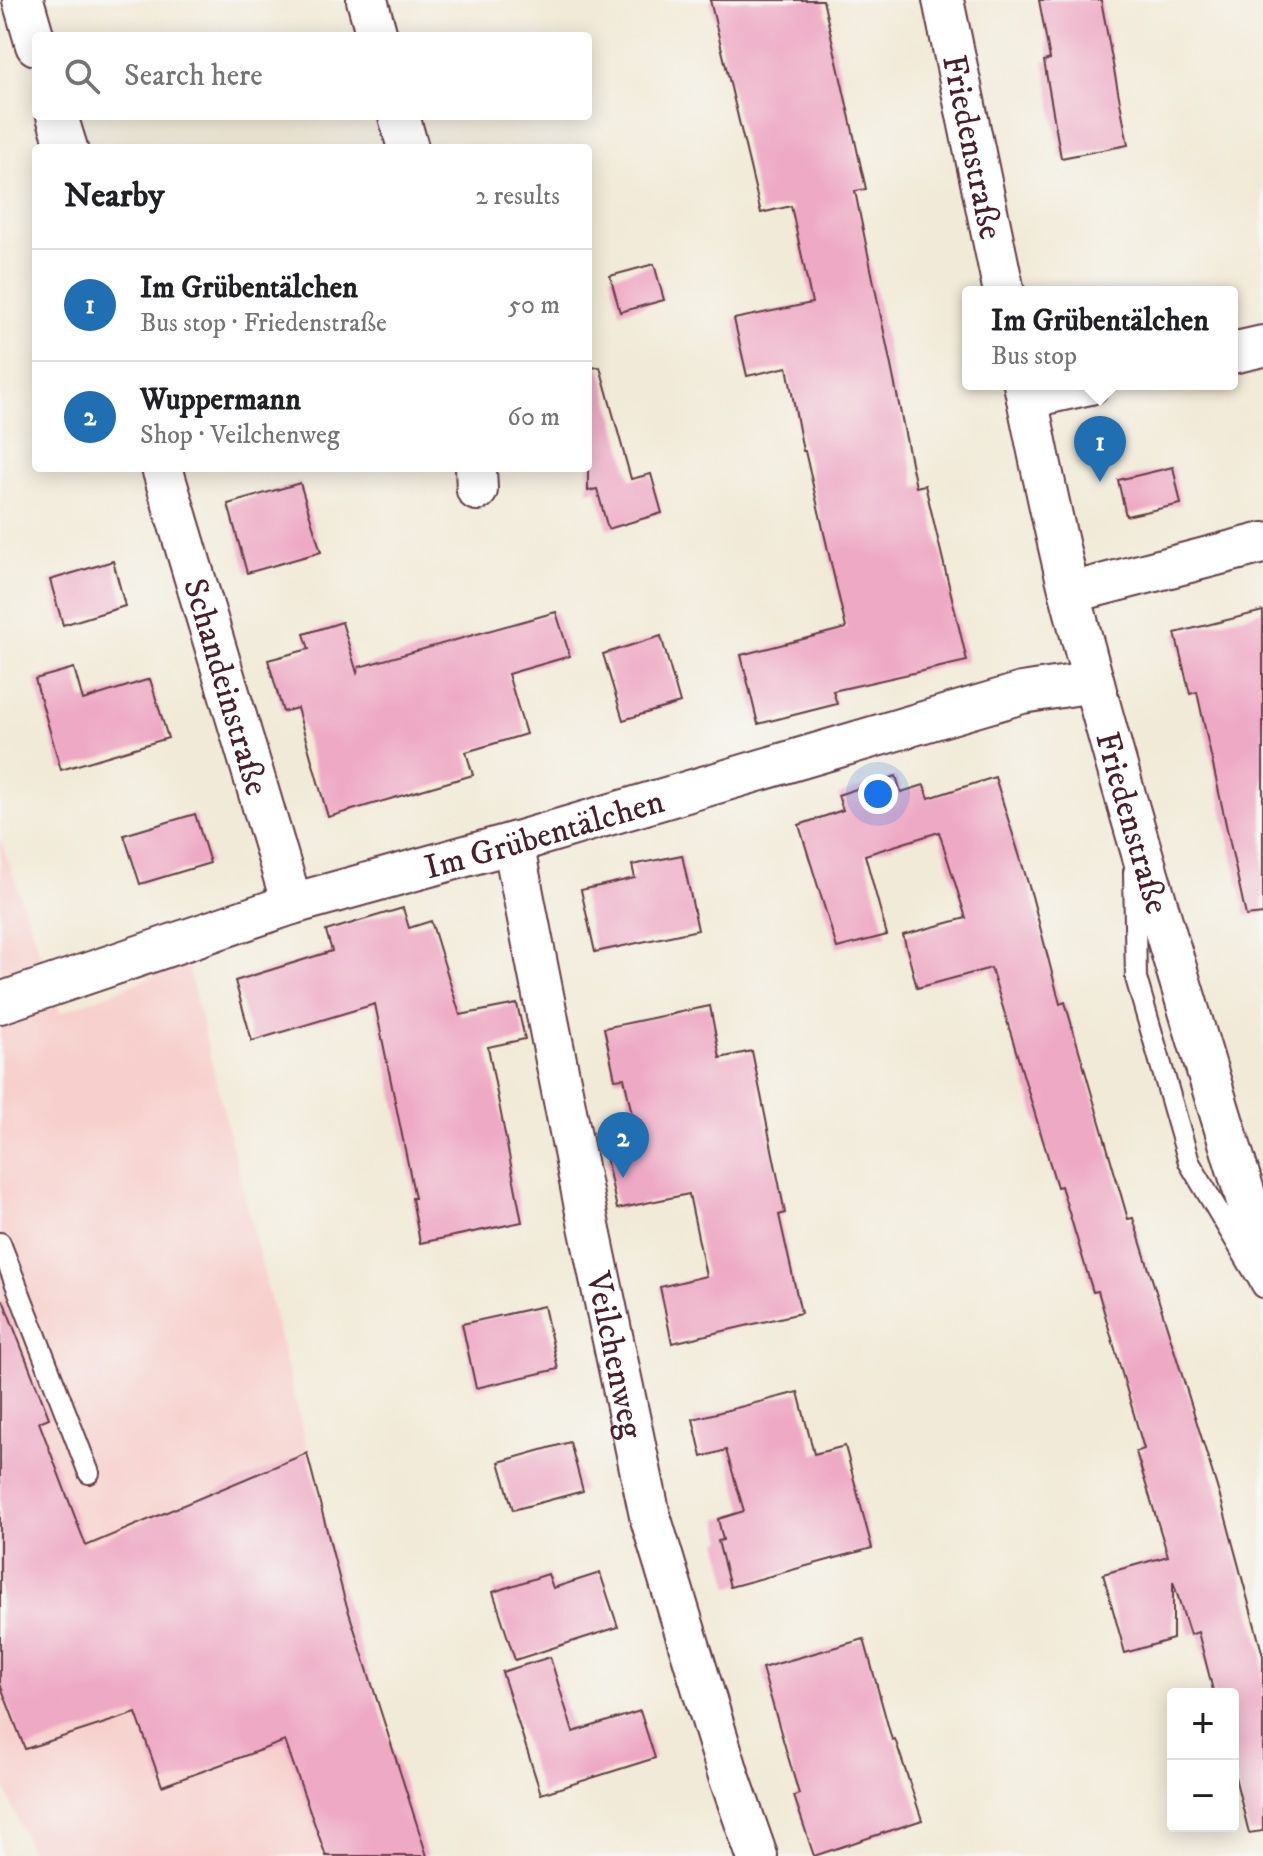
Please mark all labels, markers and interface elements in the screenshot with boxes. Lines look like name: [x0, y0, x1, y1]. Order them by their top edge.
search box: [32, 32, 592, 120]
street label: Friedenstraße: [932, 51, 1011, 243]
icon: search: [60, 54, 104, 98]
text: Search here: [124, 58, 263, 95]
text: Nearby: [64, 175, 165, 217]
text: 2 results: [475, 180, 560, 213]
text: Im Grübentälchen: [140, 270, 358, 307]
popup: [962, 286, 1238, 390]
text: 1: [85, 289, 95, 322]
text: 50 m: [508, 289, 560, 322]
text: Im Grübentälchen: [991, 303, 1209, 340]
text: Bus stop · Friedenstraße: [140, 307, 387, 340]
text: Bus stop: [991, 340, 1077, 373]
text: Wuppermann: [140, 382, 301, 419]
text: 2: [84, 401, 96, 434]
text: 60 m: [507, 401, 560, 434]
pin: 1: [1074, 416, 1126, 482]
text: Shop · Veilchenweg: [140, 419, 340, 452]
street label: Schandeinstraße: [173, 574, 277, 800]
street label: Friedenstraße: [1085, 727, 1178, 919]
your location: [858, 774, 898, 814]
street label: Im Grübentälchen: [420, 781, 669, 889]
pin: 2: [597, 1112, 649, 1178]
street label: Veilchenweg: [576, 1267, 652, 1443]
map controls: [1167, 1688, 1239, 1832]
button: +: [1167, 1688, 1239, 1760]
button: −: [1167, 1760, 1239, 1832]

